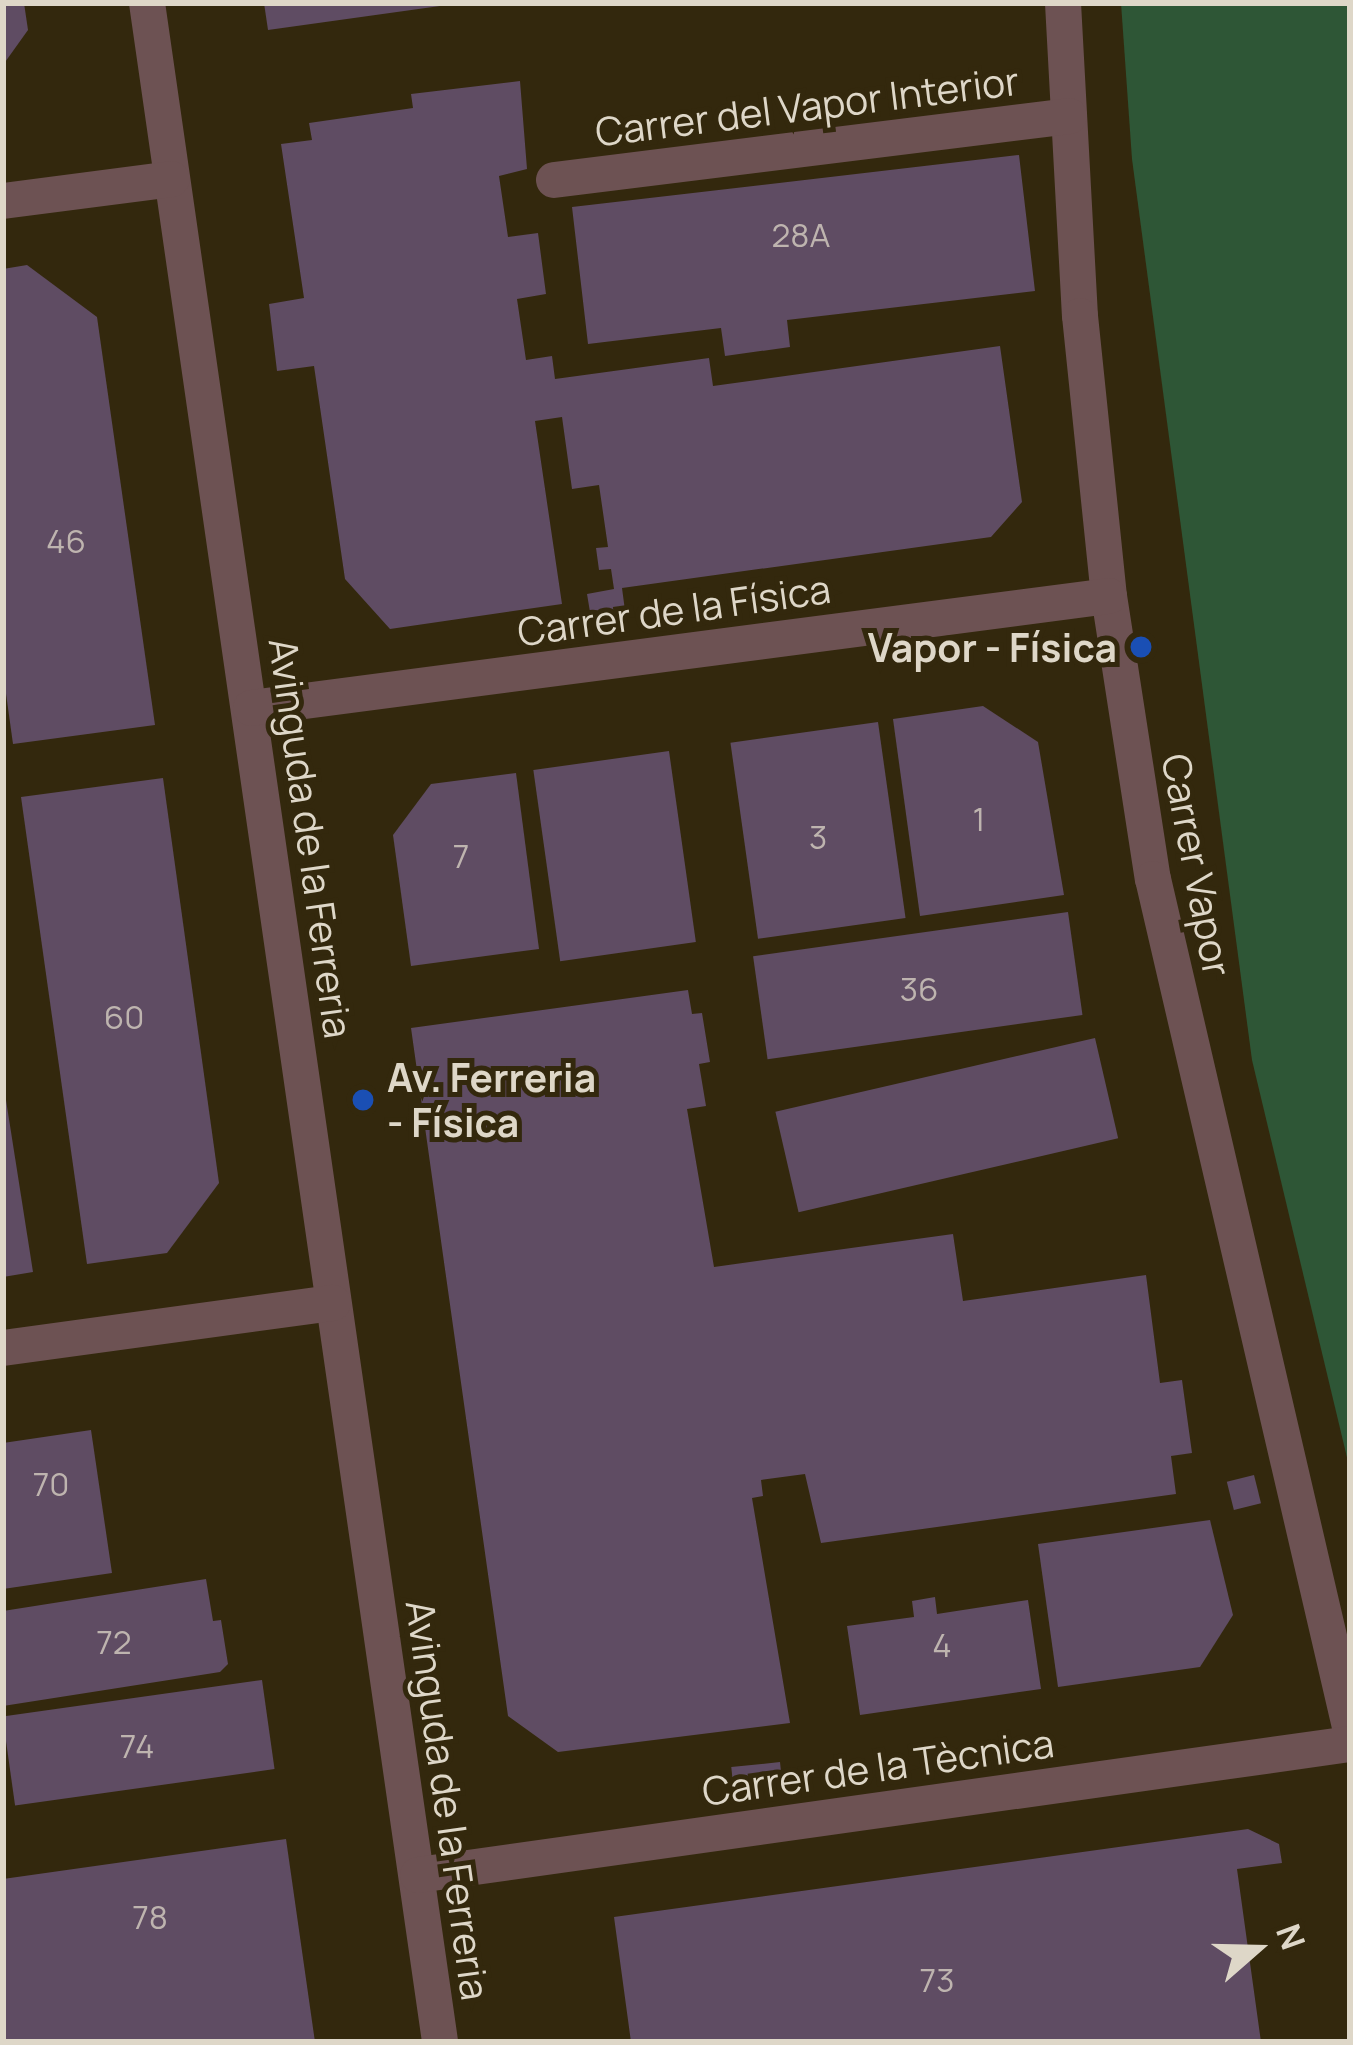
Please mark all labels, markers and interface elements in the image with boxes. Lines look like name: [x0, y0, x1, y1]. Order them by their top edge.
street label: Carrer del Vapor Interior: [593, 57, 1021, 155]
house number: 28A: [772, 215, 830, 255]
house number: 46: [46, 521, 86, 561]
street label: Carrer de la Física: [514, 565, 834, 655]
place label: Vapor - Física: [868, 624, 1117, 670]
marker: Vapor - Física: [1128, 634, 1154, 660]
street label: Avinguda de la Ferreria: [260, 635, 362, 1041]
street label: Carrer Vapor: [1153, 750, 1241, 980]
house number: 1: [973, 799, 985, 839]
house number: 3: [809, 817, 827, 857]
house number: 7: [453, 836, 469, 876]
house number: 36: [900, 969, 938, 1009]
house number: 60: [104, 997, 144, 1037]
place label: Av. Ferreria - Física: [387, 1055, 596, 1146]
marker: Av. Ferreria - Física: [350, 1087, 376, 1113]
house number: 70: [33, 1464, 69, 1504]
street label: Avinguda de la Ferreria: [397, 1597, 499, 2003]
house number: 72: [96, 1622, 132, 1662]
house number: 4: [932, 1625, 952, 1665]
street label: Carrer de la Tècnica: [699, 1719, 1057, 1815]
house number: 74: [120, 1726, 154, 1766]
north arrow: [1197, 1889, 1317, 2009]
house number: 78: [132, 1897, 168, 1937]
text: N: [1266, 1918, 1316, 1955]
house number: 73: [920, 1960, 954, 2000]

